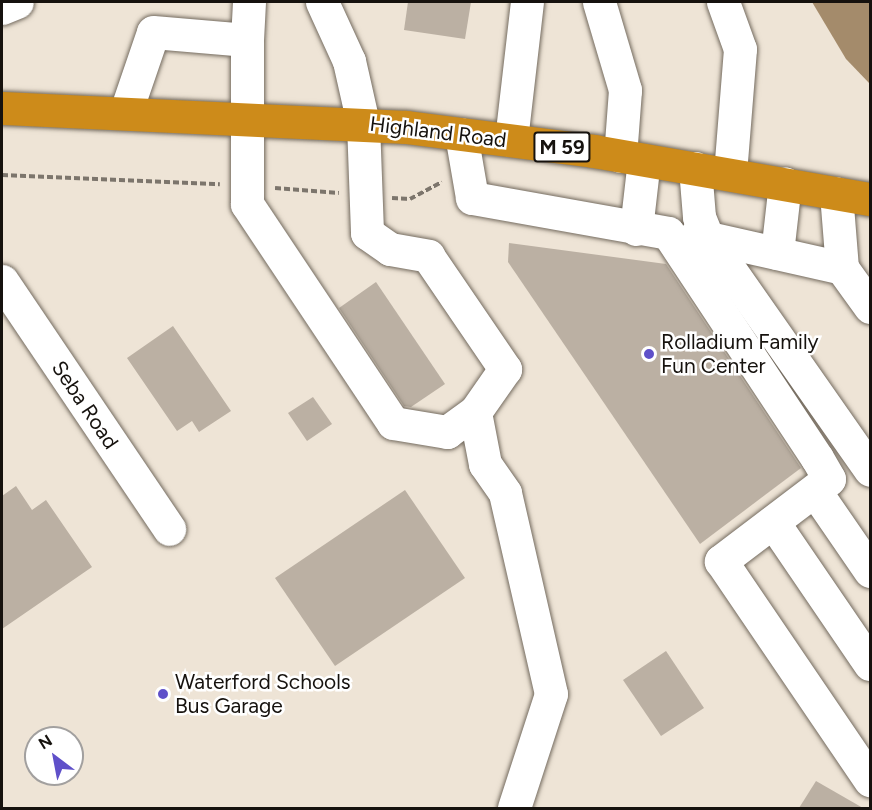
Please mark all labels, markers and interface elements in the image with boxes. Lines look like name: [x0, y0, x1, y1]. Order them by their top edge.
street label: Highland Road: [368, 111, 508, 153]
road number: M 59: [532, 130, 592, 164]
place label: Rolladium Family Fun Center: [661, 329, 819, 379]
marker: Rolladium Family Fun Center: [642, 347, 656, 361]
street label: Seba Road: [46, 356, 124, 454]
place label: Waterford Schools Bus Garage: [175, 669, 351, 719]
marker: Waterford Schools Bus Garage: [156, 687, 170, 701]
north arrow: [24, 726, 84, 786]
text: N: [35, 731, 56, 753]

